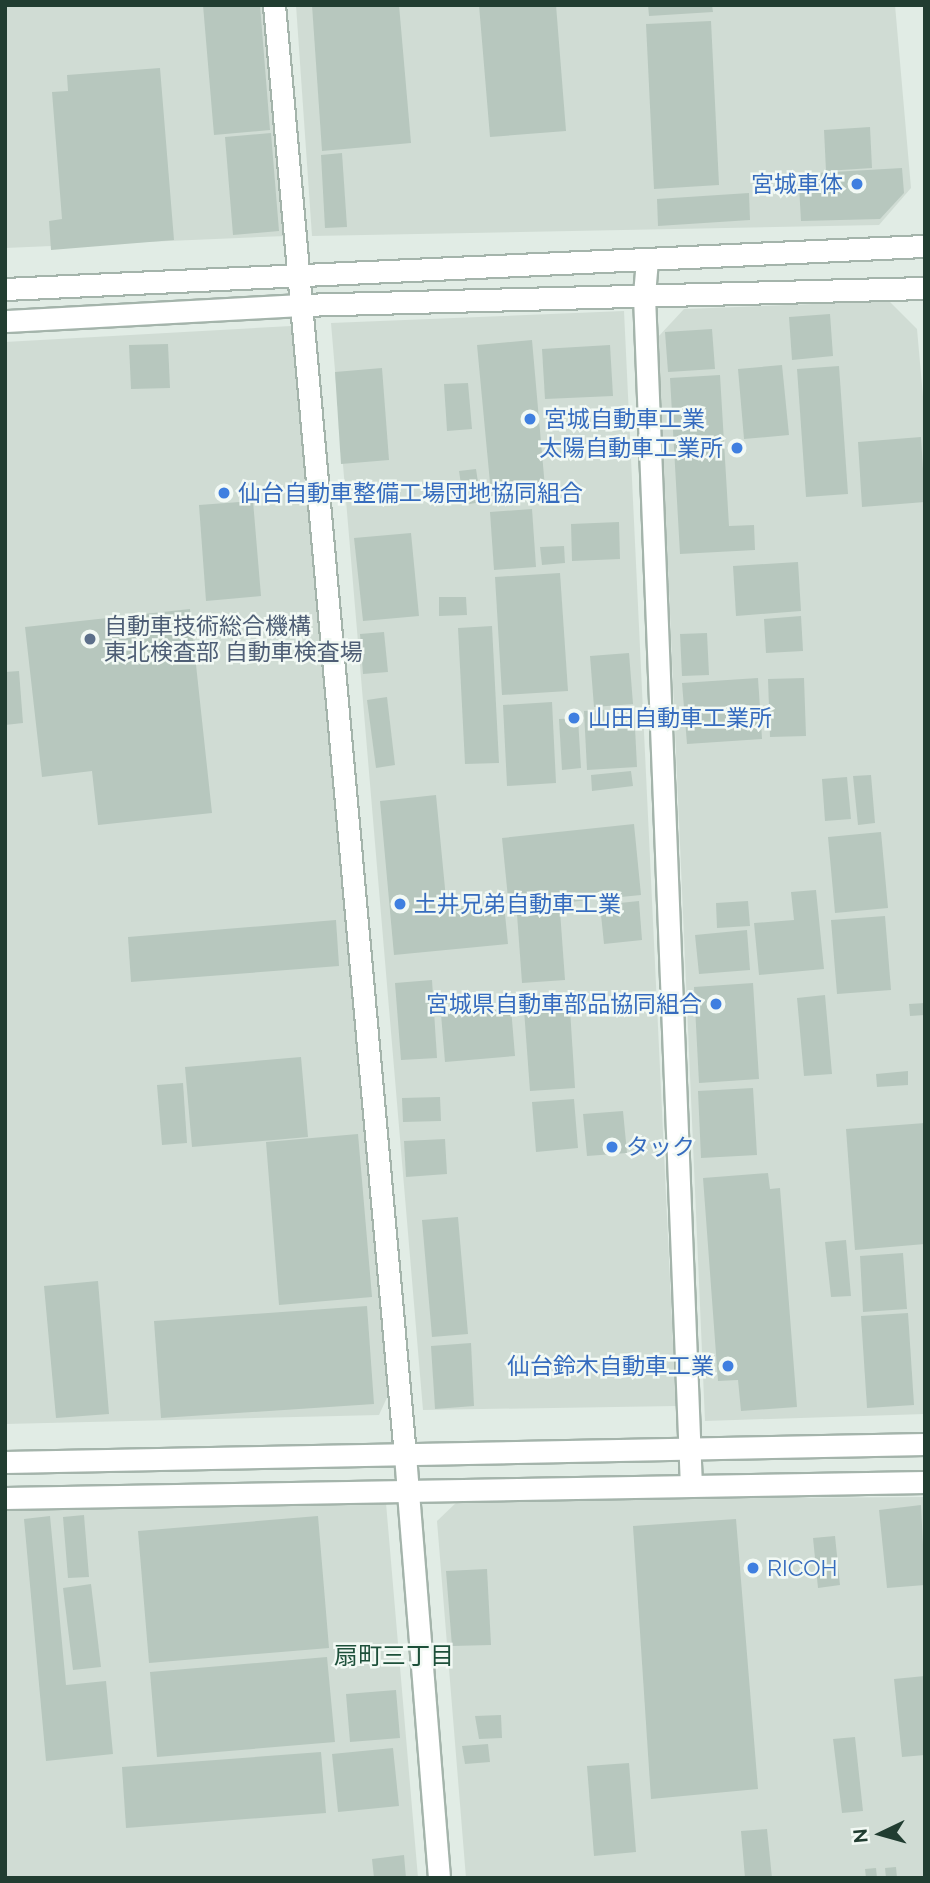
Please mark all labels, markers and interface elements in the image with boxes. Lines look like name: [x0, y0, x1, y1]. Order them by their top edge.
place label: 宮城車体: [751, 170, 843, 198]
marker: 宮城車体: [849, 176, 865, 192]
place label: 宮城自動車工業: [544, 405, 705, 433]
marker: 宮城自動車工業: [522, 411, 538, 427]
place label: 太陽自動車工業所: [539, 434, 723, 462]
marker: 太陽自動車工業所: [729, 440, 745, 456]
place label: 仙台自動車整備工場団地協同組合: [238, 479, 583, 507]
marker: 仙台自動車整備工場団地協同組合: [216, 485, 232, 501]
place label: 自動車技術総合機構 東北検査部 自動車検査場: [104, 612, 363, 666]
marker: 自動車技術総合機構 東北検査部 自動車検査場: [82, 631, 98, 647]
place label: 山田自動車工業所: [588, 704, 772, 732]
marker: 山田自動車工業所: [566, 710, 582, 726]
place label: 土井兄弟自動車工業: [414, 890, 621, 918]
marker: 土井兄弟自動車工業: [392, 896, 408, 912]
place label: 宮城県自動車部品協同組合: [426, 990, 702, 1018]
marker: 宮城県自動車部品協同組合: [708, 996, 724, 1012]
place label: タック: [626, 1133, 695, 1161]
marker: タック: [604, 1139, 620, 1155]
place label: 仙台鈴木自動車工業: [507, 1352, 714, 1380]
marker: 仙台鈴木自動車工業: [720, 1358, 736, 1374]
place label: RICOH: [767, 1554, 838, 1582]
marker: RICOH: [745, 1560, 761, 1576]
district label: 扇町三丁目: [334, 1642, 454, 1670]
north arrow: [846, 1799, 916, 1869]
text: N: [848, 1828, 872, 1844]

